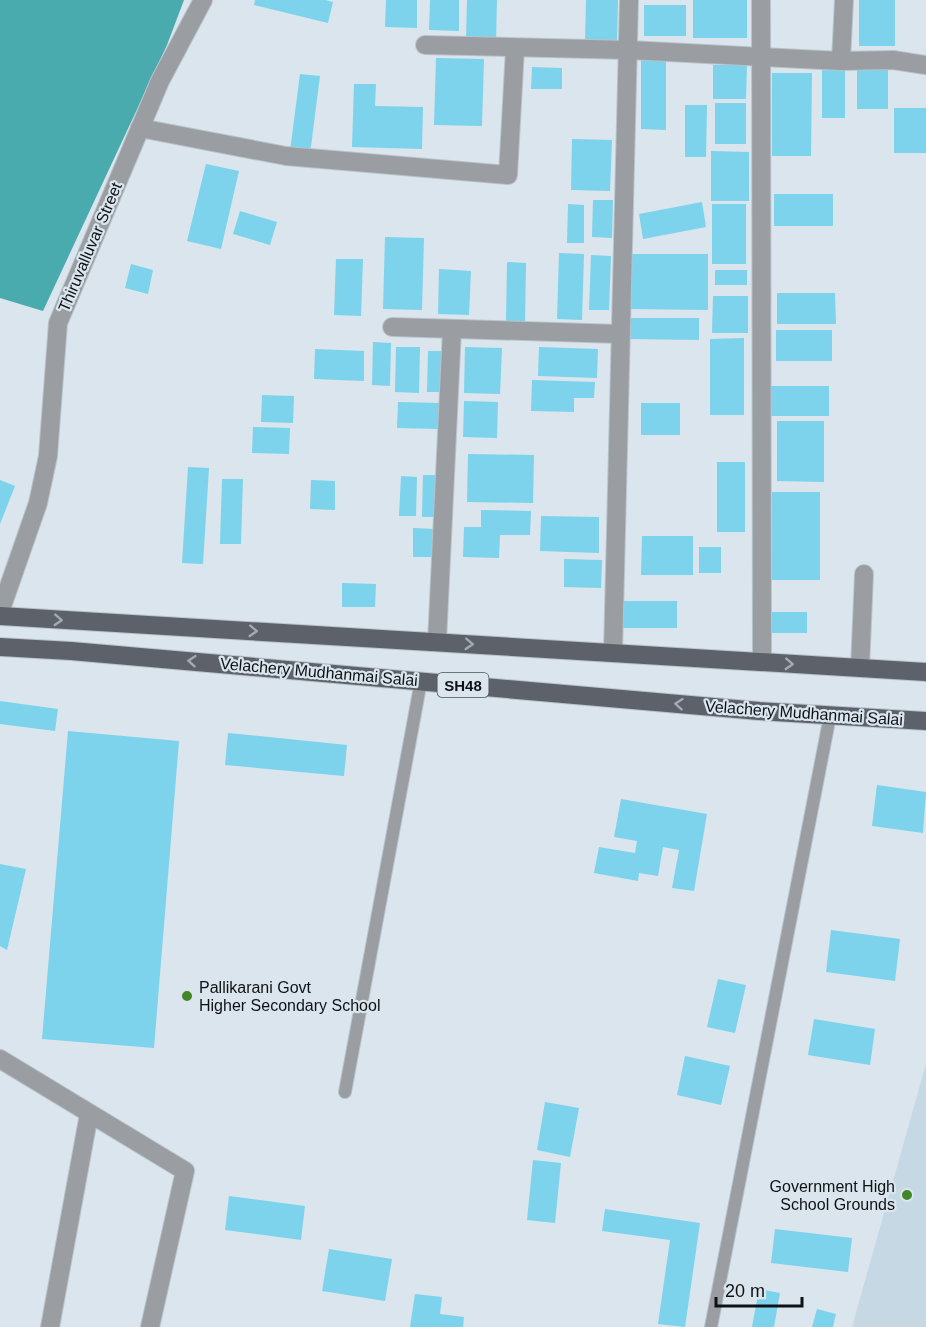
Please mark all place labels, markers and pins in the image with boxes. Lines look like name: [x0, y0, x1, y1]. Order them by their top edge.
place label: Pallikarani Govt Higher Secondary School: [199, 979, 380, 1014]
marker: Pallikarani Govt Higher Secondary School: [180, 989, 194, 1003]
place label: Government High School Grounds: [770, 1178, 895, 1213]
marker: Government High School Grounds: [900, 1188, 914, 1202]

